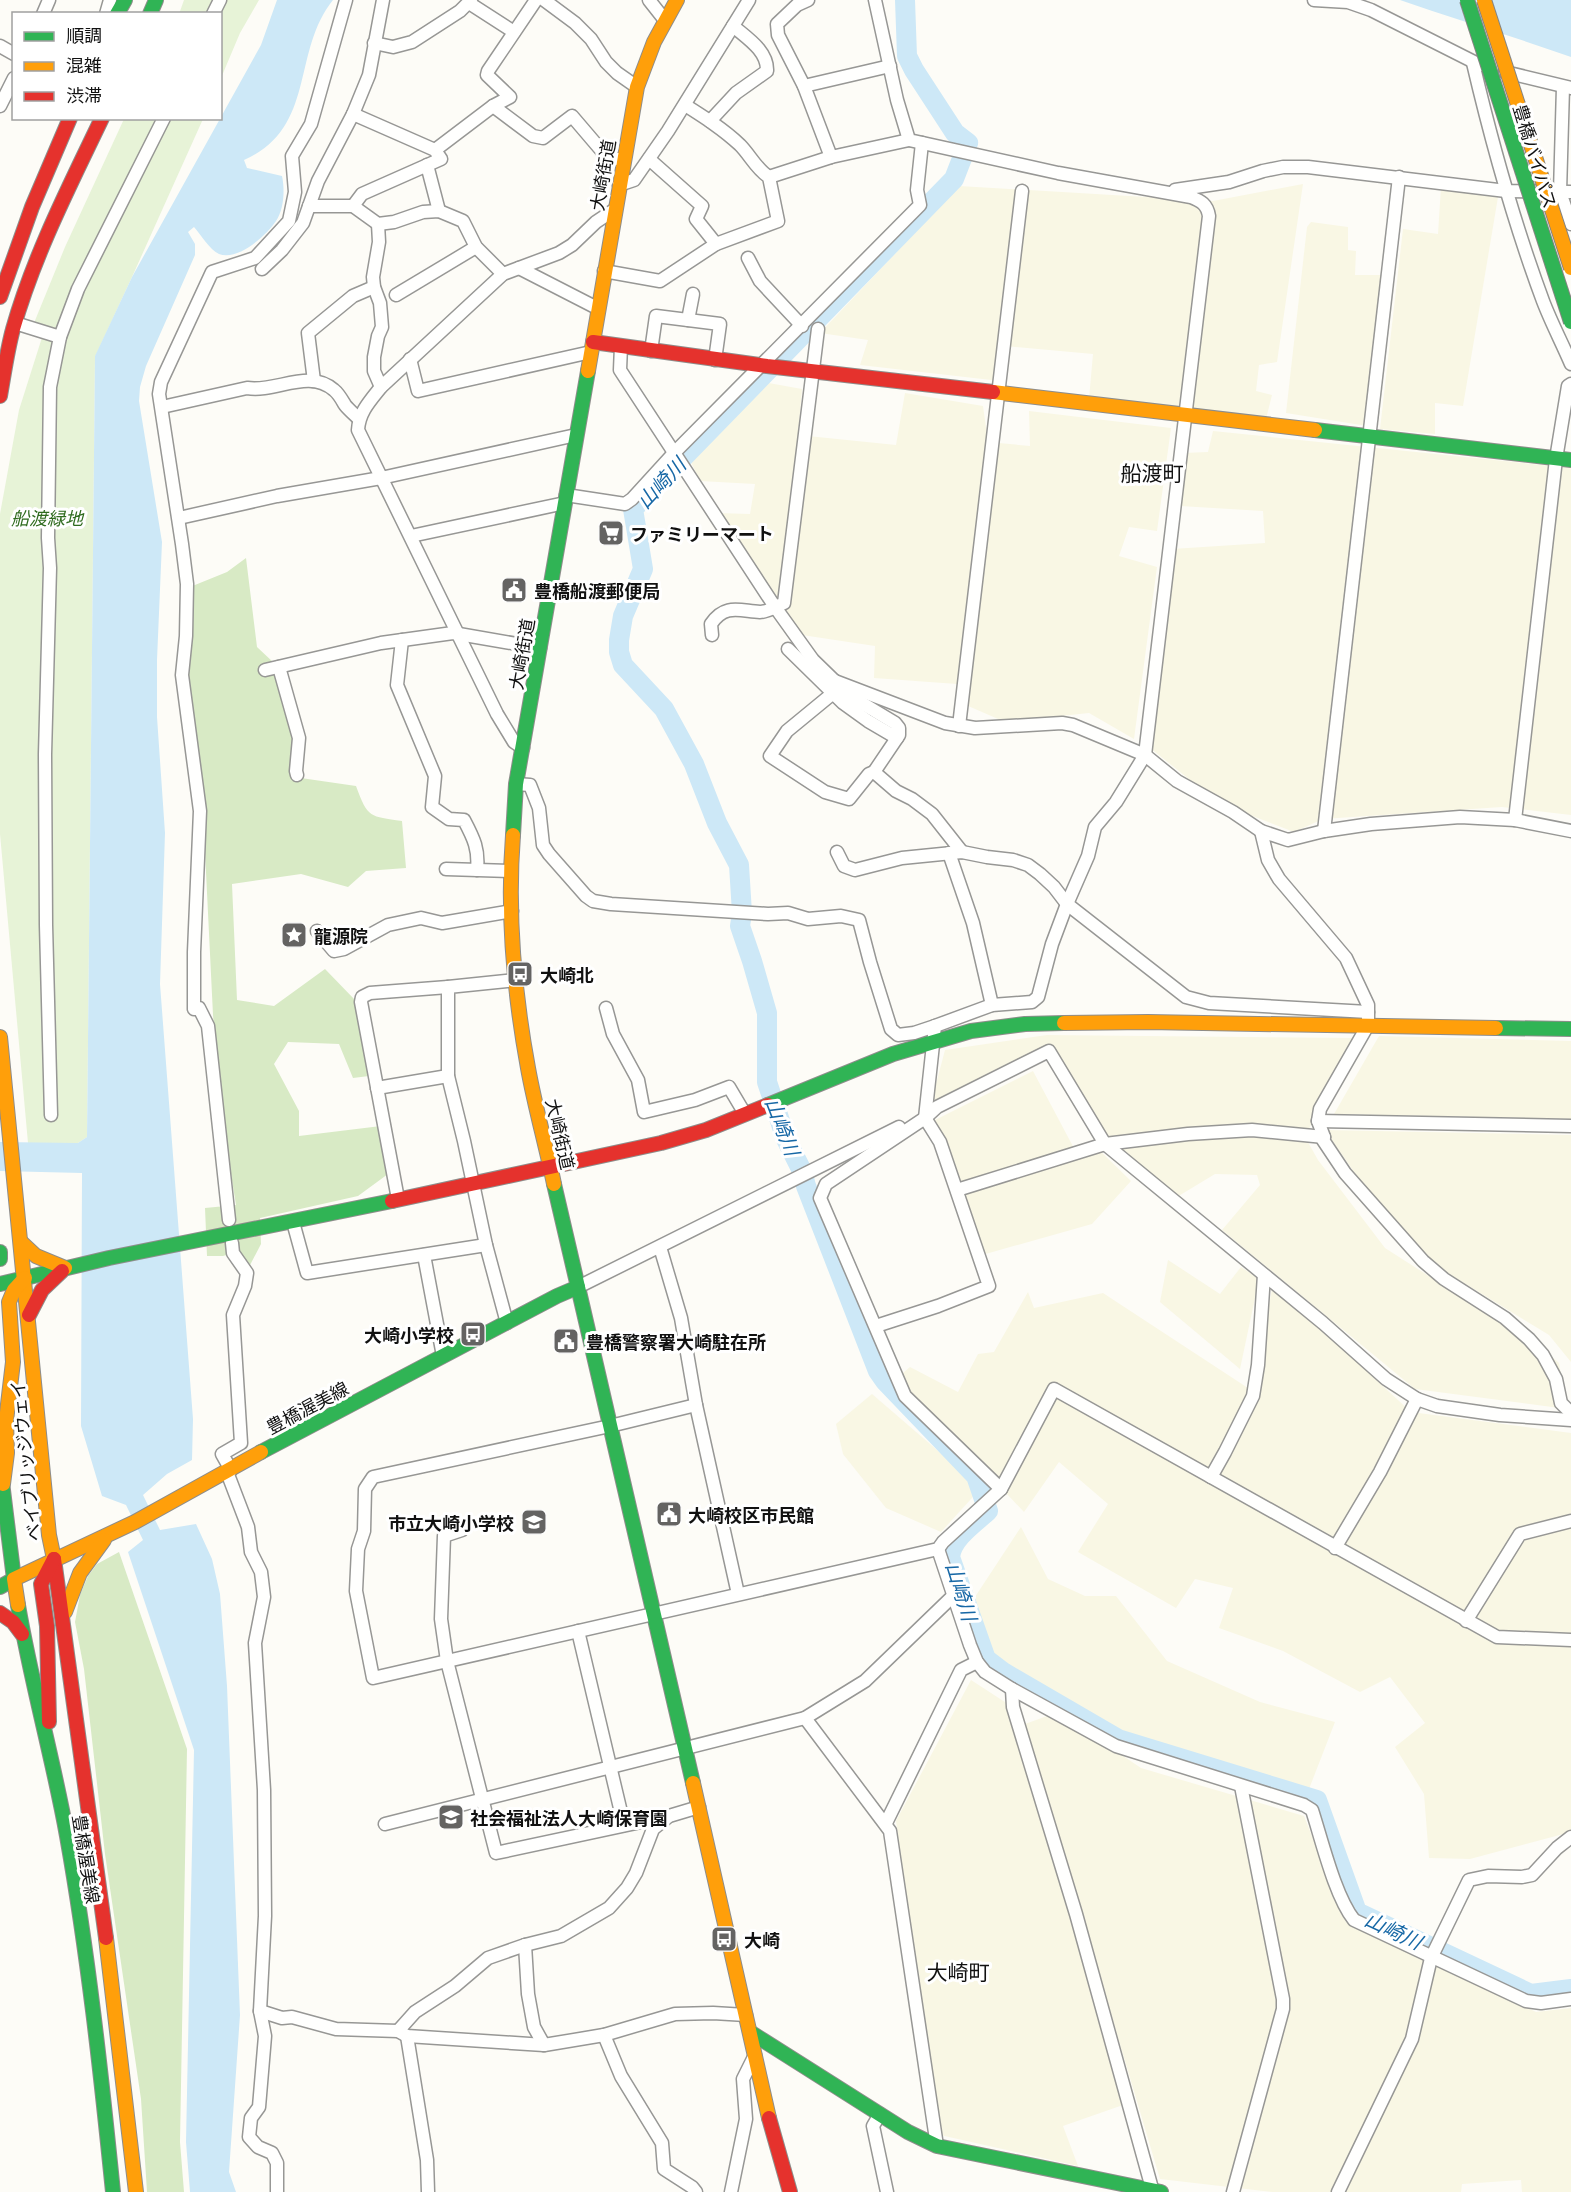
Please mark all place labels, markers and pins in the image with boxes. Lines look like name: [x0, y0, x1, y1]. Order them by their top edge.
supermarket icon: ファミリーマート: [596, 518, 626, 548]
place label: ファミリーマート: [630, 520, 774, 547]
public building icon: 豊橋船渡郵便局: [499, 575, 529, 605]
place label: 豊橋船渡郵便局: [534, 577, 660, 604]
place icon: 龍源院: [279, 920, 309, 950]
place label: 龍源院: [314, 922, 368, 949]
bus stop icon: 大崎北: [505, 959, 535, 989]
place label: 大崎北: [540, 961, 594, 988]
bus stop icon: 大崎小学校: [458, 1319, 488, 1349]
place label: 大崎小学校: [364, 1321, 454, 1348]
public building icon: 豊橋警察署大崎駐在所: [551, 1326, 581, 1356]
place label: 豊橋警察署大崎駐在所: [586, 1328, 766, 1355]
public building icon: 大崎校区市民館: [654, 1499, 684, 1529]
place label: 大崎校区市民館: [688, 1501, 814, 1528]
school or university icon: 市立大崎小学校: [519, 1507, 549, 1537]
place label: 市立大崎小学校: [388, 1509, 514, 1536]
school or university icon: 社会福祉法人大崎保育園: [436, 1802, 466, 1832]
place label: 社会福祉法人大崎保育園: [470, 1804, 668, 1831]
bus stop icon: 大崎: [709, 1924, 739, 1954]
place label: 大崎: [744, 1926, 780, 1953]

